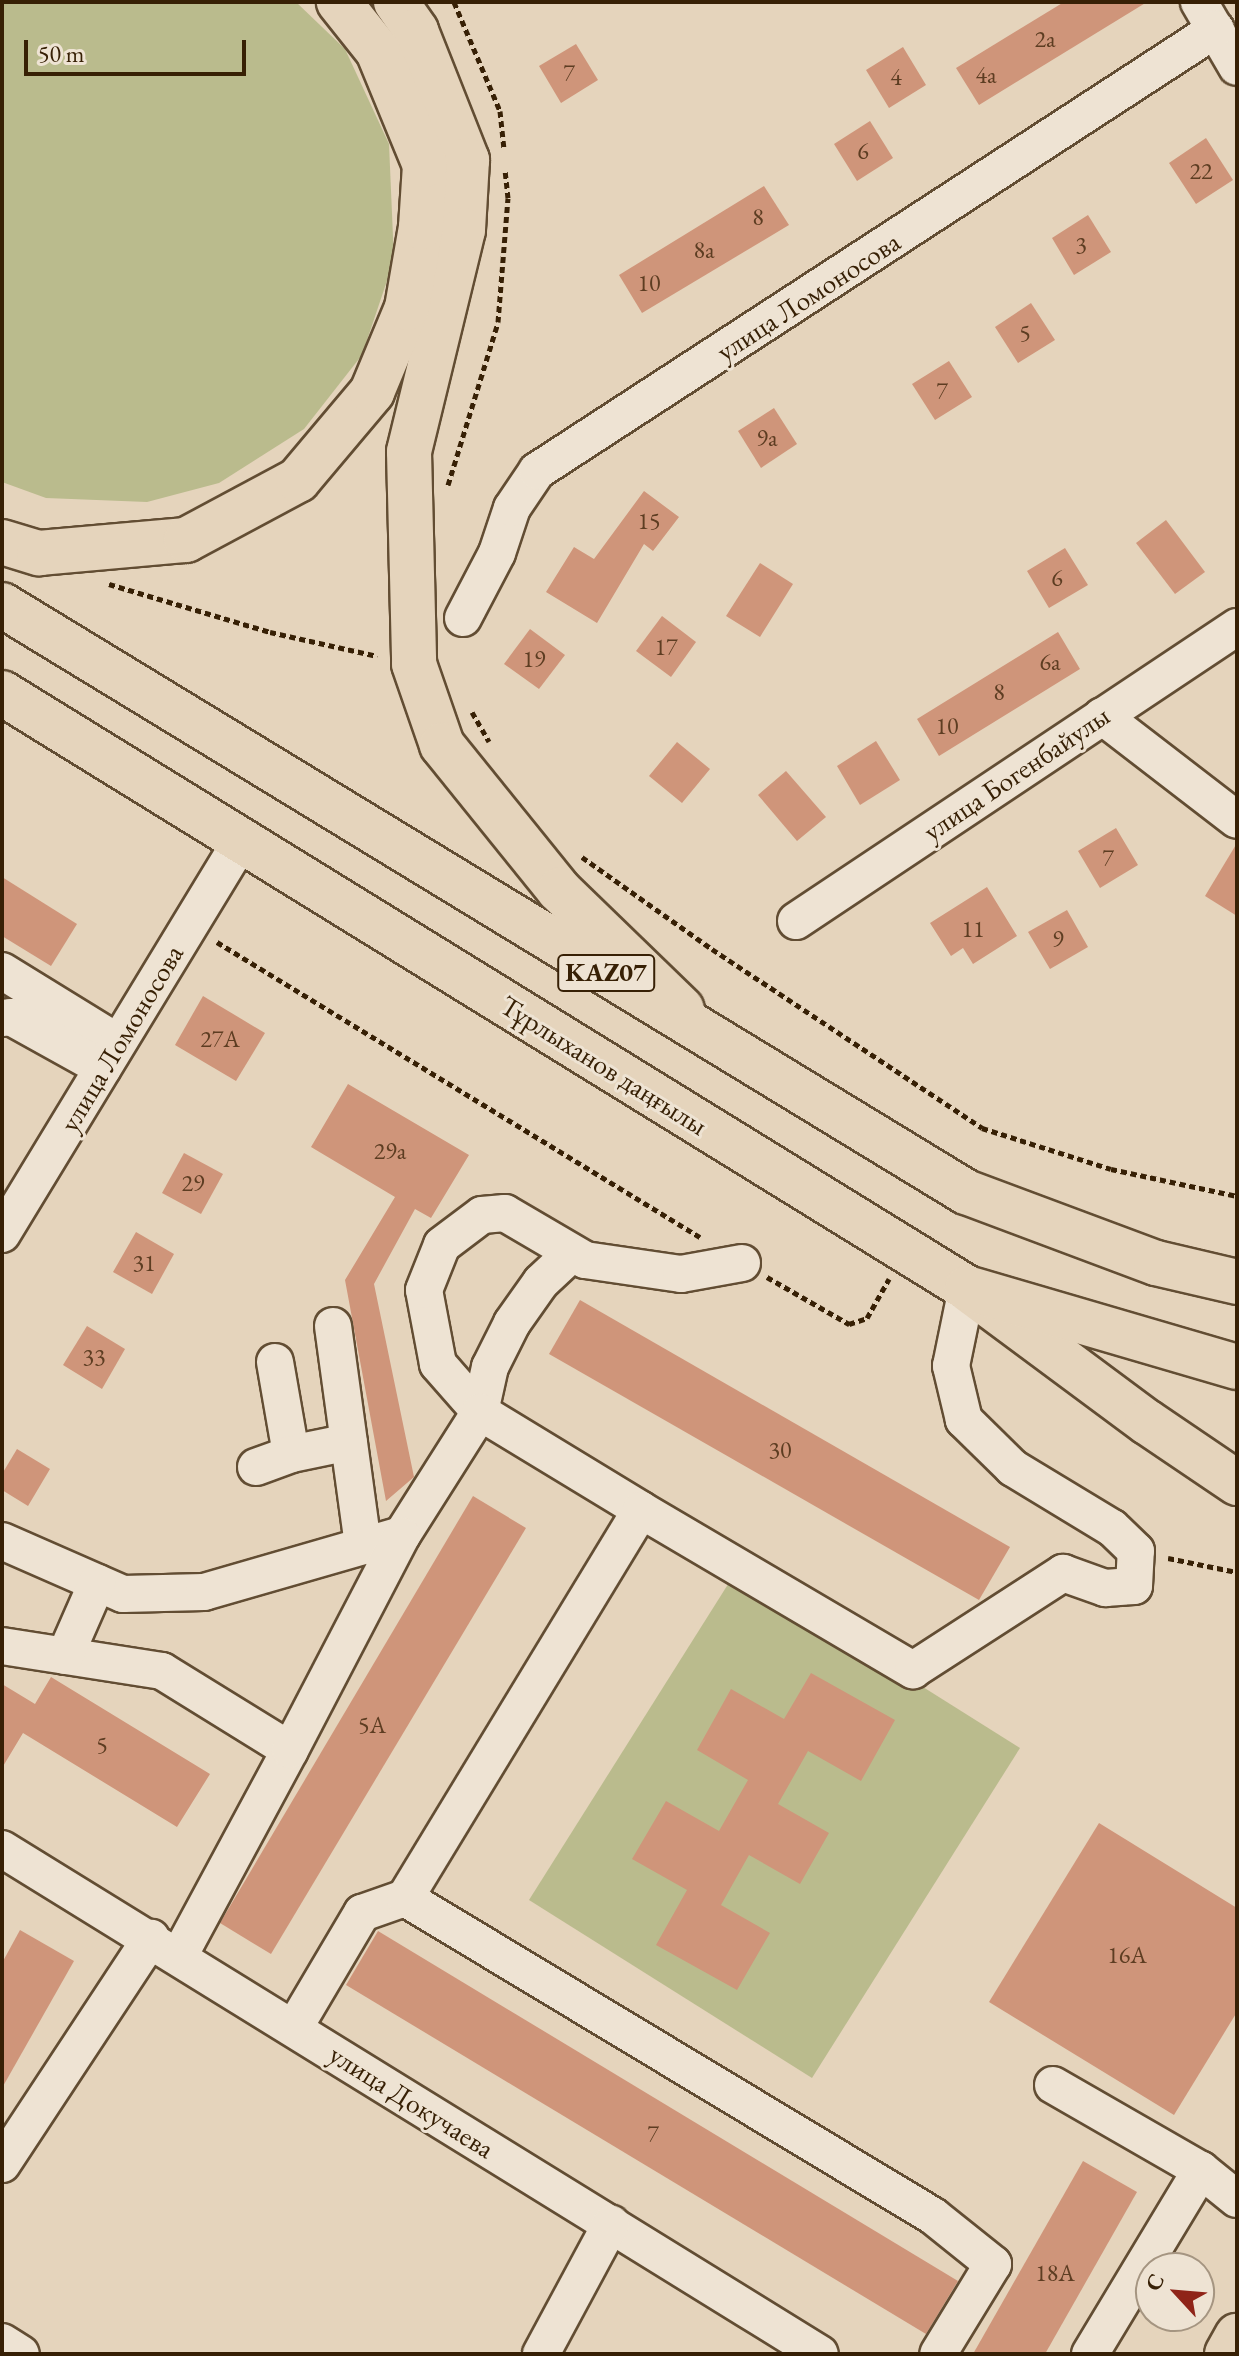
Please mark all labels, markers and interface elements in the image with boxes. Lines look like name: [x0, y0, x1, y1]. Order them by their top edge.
scale bar: [28, 24, 250, 74]
house number: 2а: [1034, 25, 1056, 53]
text: 50 m: [38, 38, 85, 69]
house number: 7: [563, 59, 575, 87]
house number: 4а: [975, 61, 997, 89]
house number: 4: [890, 63, 902, 91]
house number: 6: [857, 137, 869, 165]
house number: 22: [1189, 157, 1213, 185]
house number: 8: [752, 203, 764, 231]
street label: улица Ломоносова: [710, 224, 906, 368]
house number: 3: [1075, 231, 1087, 259]
house number: 8а: [693, 236, 715, 264]
house number: 10: [637, 269, 661, 297]
house number: 5: [1019, 319, 1031, 347]
house number: 7: [936, 377, 948, 405]
house number: 9а: [756, 424, 778, 452]
house number: 15: [637, 507, 661, 535]
house number: 6: [1051, 564, 1063, 592]
house number: 17: [654, 633, 678, 661]
house number: 19: [522, 645, 546, 673]
house number: 6а: [1039, 648, 1061, 676]
house number: 8: [993, 678, 1005, 706]
street label: улица Богенбайулы: [916, 698, 1116, 848]
house number: 10: [935, 712, 959, 740]
house number: 7: [1102, 844, 1114, 872]
house number: 11: [961, 915, 985, 943]
house number: 9: [1052, 925, 1064, 953]
street label: улица Ломоносова: [52, 938, 190, 1138]
road number: KAZ07: [556, 951, 656, 995]
street label: Тұрлыханов даңғылы: [494, 988, 714, 1142]
house number: 27А: [200, 1025, 240, 1053]
house number: 29а: [374, 1137, 406, 1165]
house number: 29: [181, 1169, 205, 1197]
house number: 31: [132, 1249, 156, 1277]
house number: 33: [82, 1343, 106, 1371]
house number: 30: [768, 1436, 792, 1464]
house number: 5А: [358, 1711, 386, 1739]
house number: 5: [96, 1731, 108, 1759]
house number: 16А: [1107, 1941, 1147, 1969]
street label: улица Докучаева: [323, 2037, 501, 2165]
house number: 7: [647, 2120, 659, 2148]
north arrow: [1135, 2252, 1215, 2332]
house number: 18А: [1035, 2259, 1075, 2287]
text: С: [1138, 2269, 1171, 2296]

